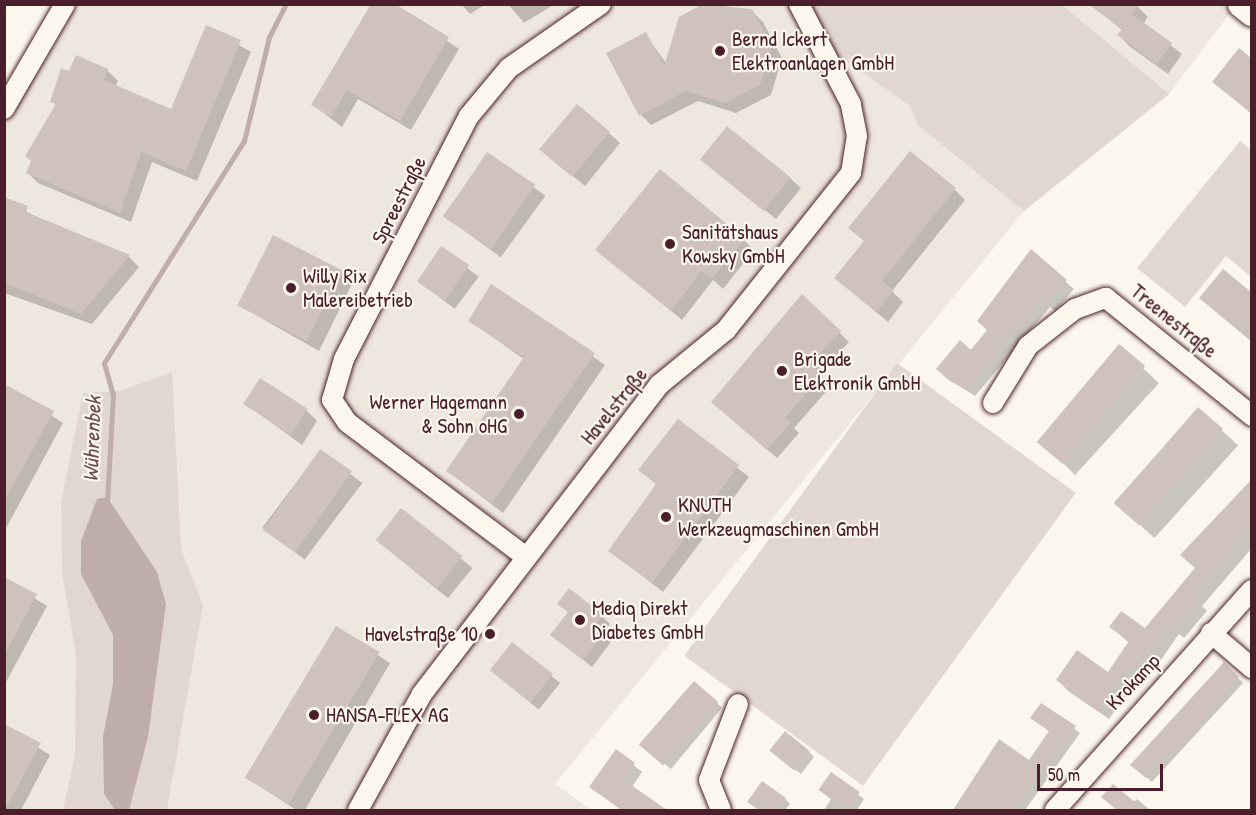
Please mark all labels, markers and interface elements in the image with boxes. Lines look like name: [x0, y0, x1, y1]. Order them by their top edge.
place label: Bernd Ickert Elektroanlagen GmbH: [732, 26, 894, 76]
marker: Bernd Ickert Elektroanlagen GmbH: [713, 44, 727, 58]
street label: Spreestraße: [366, 152, 432, 248]
place label: Sanitätshaus Kowsky GmbH: [682, 219, 785, 269]
marker: Sanitätshaus Kowsky GmbH: [663, 237, 677, 251]
place label: Willy Rix Malereibetrieb: [303, 263, 413, 313]
street label: Treenestraße: [1126, 279, 1222, 363]
marker: Willy Rix Malereibetrieb: [284, 281, 298, 295]
place label: Brigade Elektronik GmbH: [794, 346, 920, 396]
street label: Havelstraße: [575, 363, 653, 449]
marker: Brigade Elektronik GmbH: [775, 364, 789, 378]
place label: Werner Hagemann & Sohn oHG: [370, 389, 507, 439]
water label: Wührenbek: [77, 396, 107, 482]
marker: Werner Hagemann & Sohn oHG: [512, 407, 526, 421]
place label: KNUTH Werkzeugmaschinen GmbH: [678, 492, 878, 542]
marker: KNUTH Werkzeugmaschinen GmbH: [659, 510, 673, 524]
place label: Mediq Direkt Diabetes GmbH: [592, 595, 703, 645]
marker: Mediq Direkt Diabetes GmbH: [573, 613, 587, 627]
place label: Havelstraße 10: [365, 621, 478, 647]
marker: Havelstraße 10: [483, 627, 497, 641]
street label: Krokamp: [1101, 649, 1165, 715]
place label: HANSA-FLEX AG: [326, 702, 448, 728]
marker: HANSA-FLEX AG: [307, 708, 321, 722]
scale bar: [1040, 752, 1166, 790]
text: 50 m: [1048, 762, 1080, 787]

